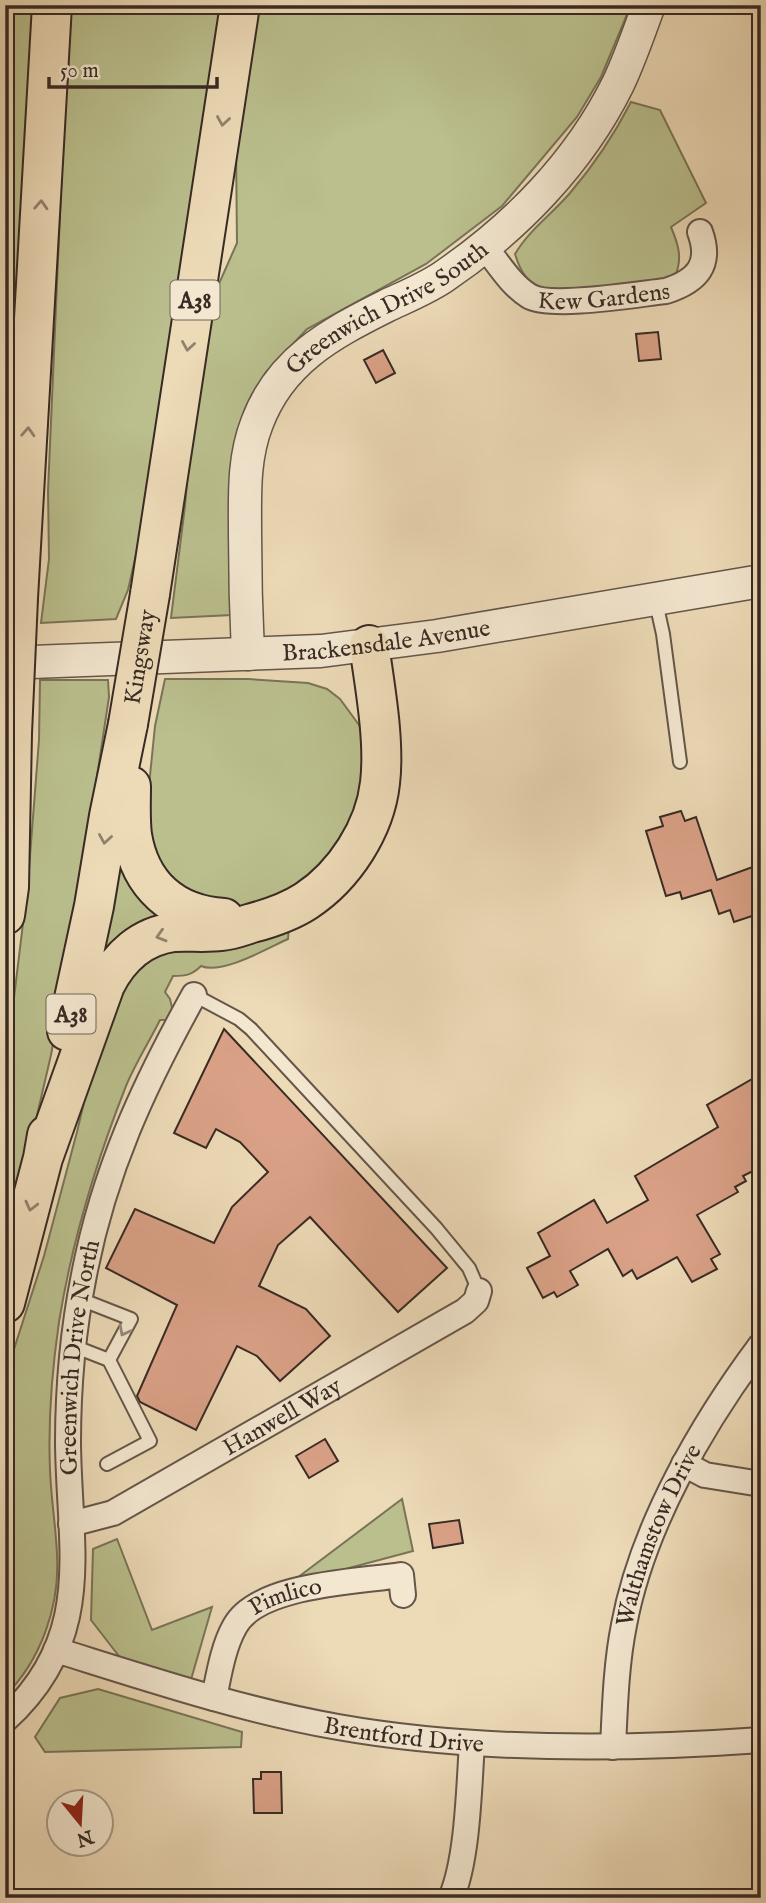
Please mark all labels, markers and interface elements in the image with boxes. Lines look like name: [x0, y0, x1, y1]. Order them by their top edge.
scale bar: [49, 46, 217, 90]
text: 50 m: [60, 58, 99, 85]
one-way arrow: [215, 115, 230, 127]
one-way arrow: [33, 199, 48, 210]
street label: Greenwich Drive South: [279, 235, 495, 382]
street label: Kew Gardens: [536, 277, 672, 318]
road number: A38: [170, 280, 220, 320]
one-way arrow: [181, 340, 196, 352]
one-way arrow: [20, 426, 35, 437]
street label: Kingsway: [118, 607, 164, 707]
street label: Brackensdale Avenue: [281, 613, 493, 669]
one-way arrow: [98, 833, 113, 845]
one-way arrow: [155, 927, 167, 942]
road number: A38: [46, 995, 96, 1034]
one-way arrow: [25, 1200, 39, 1212]
street label: Greenwich Drive North: [54, 1237, 108, 1476]
one-way arrow: [119, 1324, 133, 1336]
street label: Hanwell Way: [218, 1371, 348, 1464]
street label: Walthamstow Drive: [610, 1439, 709, 1629]
street label: Pimlico: [243, 1571, 324, 1624]
street label: Brentford Drive: [321, 1711, 485, 1761]
north arrow: [46, 1787, 116, 1857]
text: N: [73, 1823, 97, 1851]

